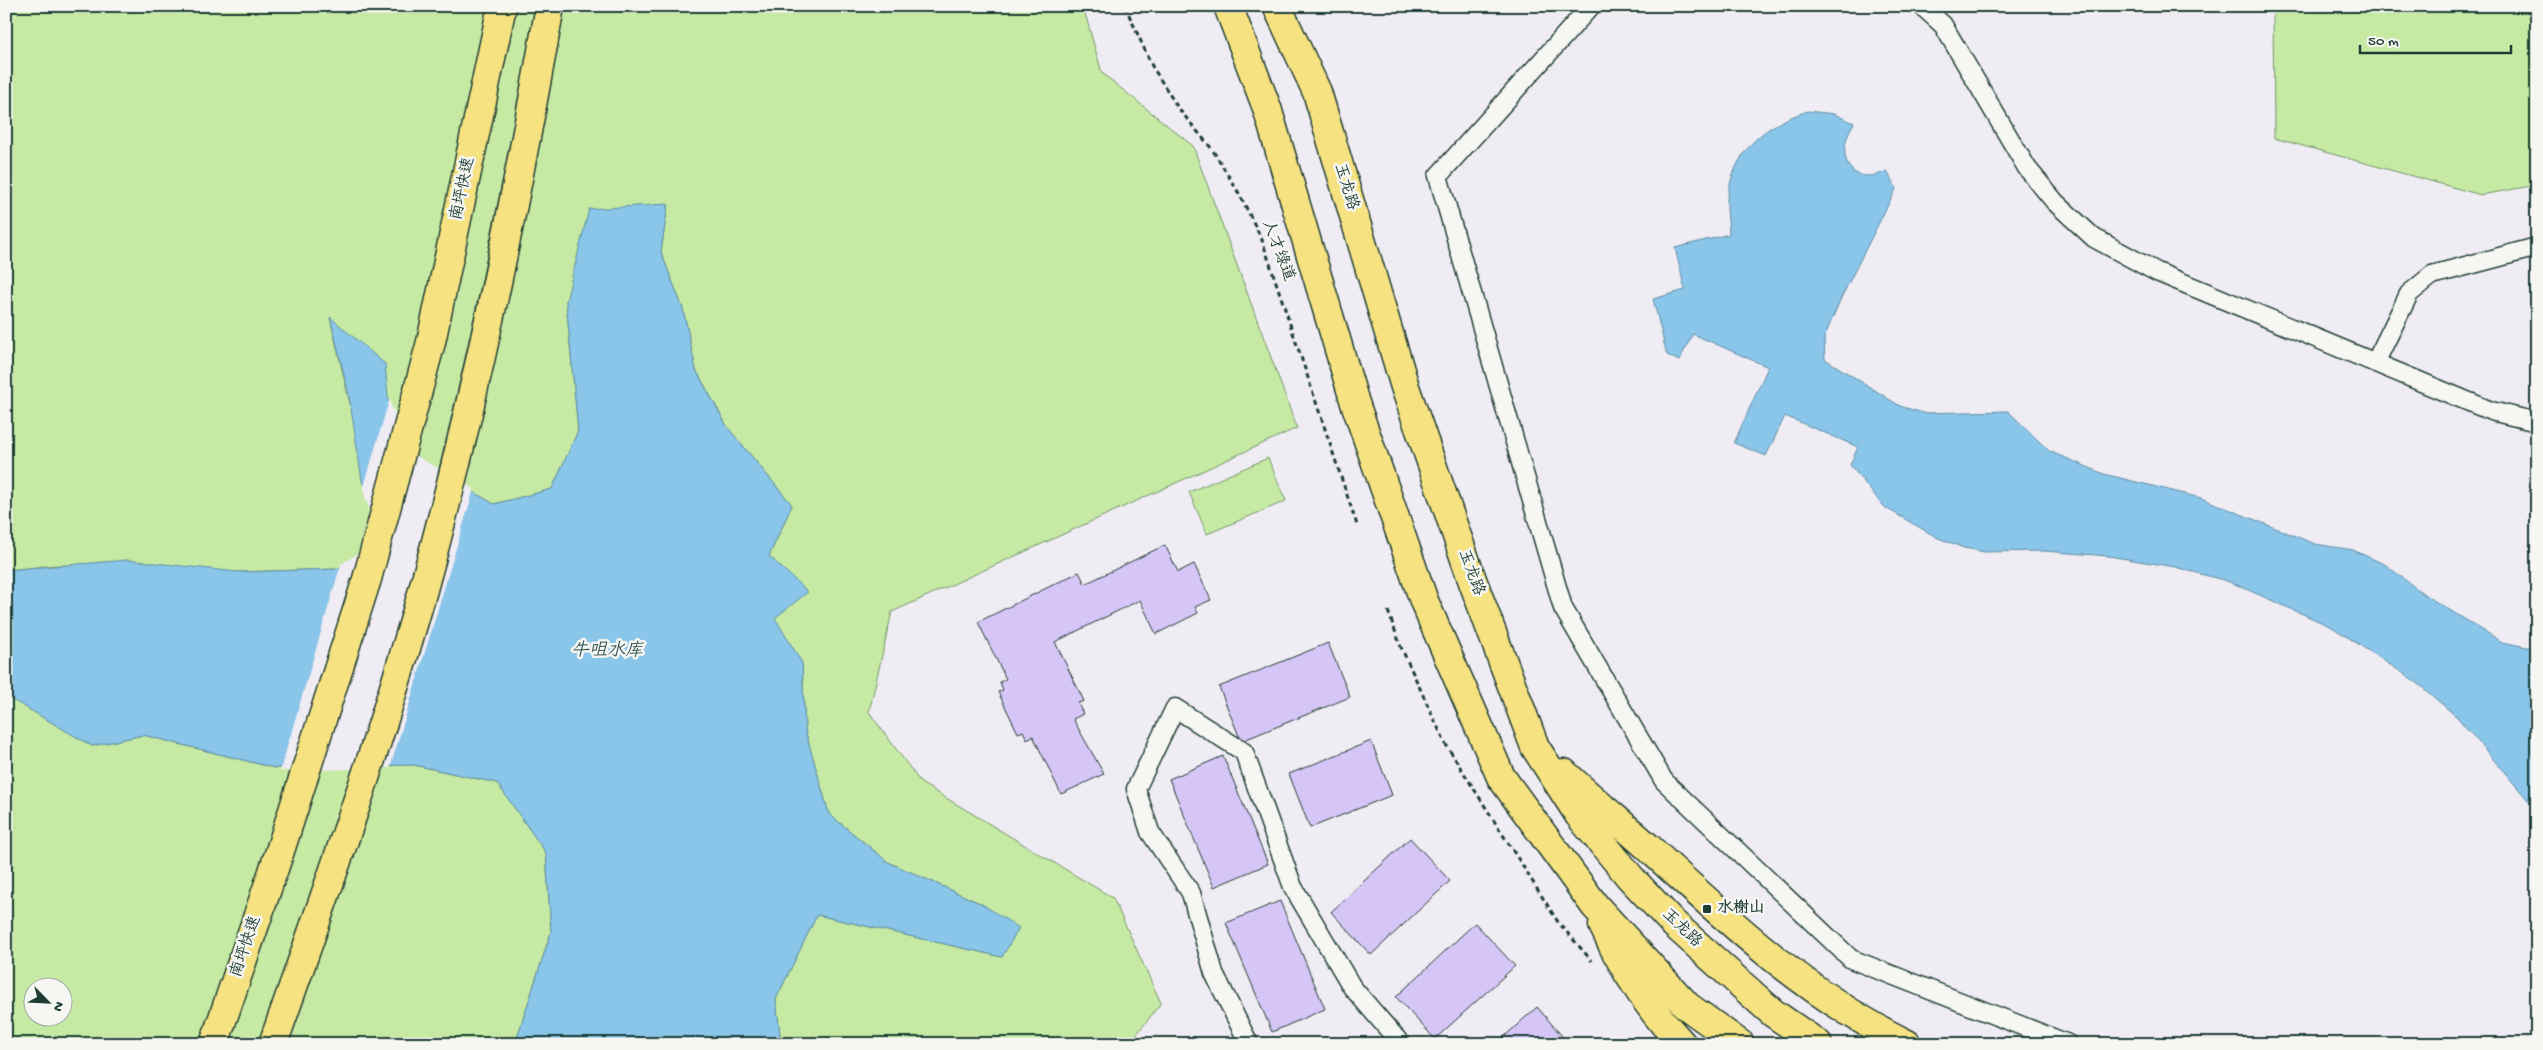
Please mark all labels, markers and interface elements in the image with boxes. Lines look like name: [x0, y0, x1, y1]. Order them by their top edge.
scale bar: [2360, 22, 2512, 54]
text: 50 m: [2368, 33, 2399, 51]
street label: 南坪快速: [446, 155, 480, 222]
street label: 玉龙路: [1329, 161, 1363, 213]
street label: 人才绿道: [1257, 217, 1299, 284]
street label: 玉龙路: [1453, 547, 1489, 599]
water label: 牛咀水库: [571, 640, 645, 662]
place label: 水榭山: [1717, 898, 1765, 919]
marker: 水榭山: [1701, 903, 1713, 915]
street label: 玉龙路: [1657, 904, 1706, 953]
street label: 南坪快速: [226, 913, 266, 980]
north arrow: [22, 978, 72, 1028]
text: N: [48, 999, 67, 1014]

